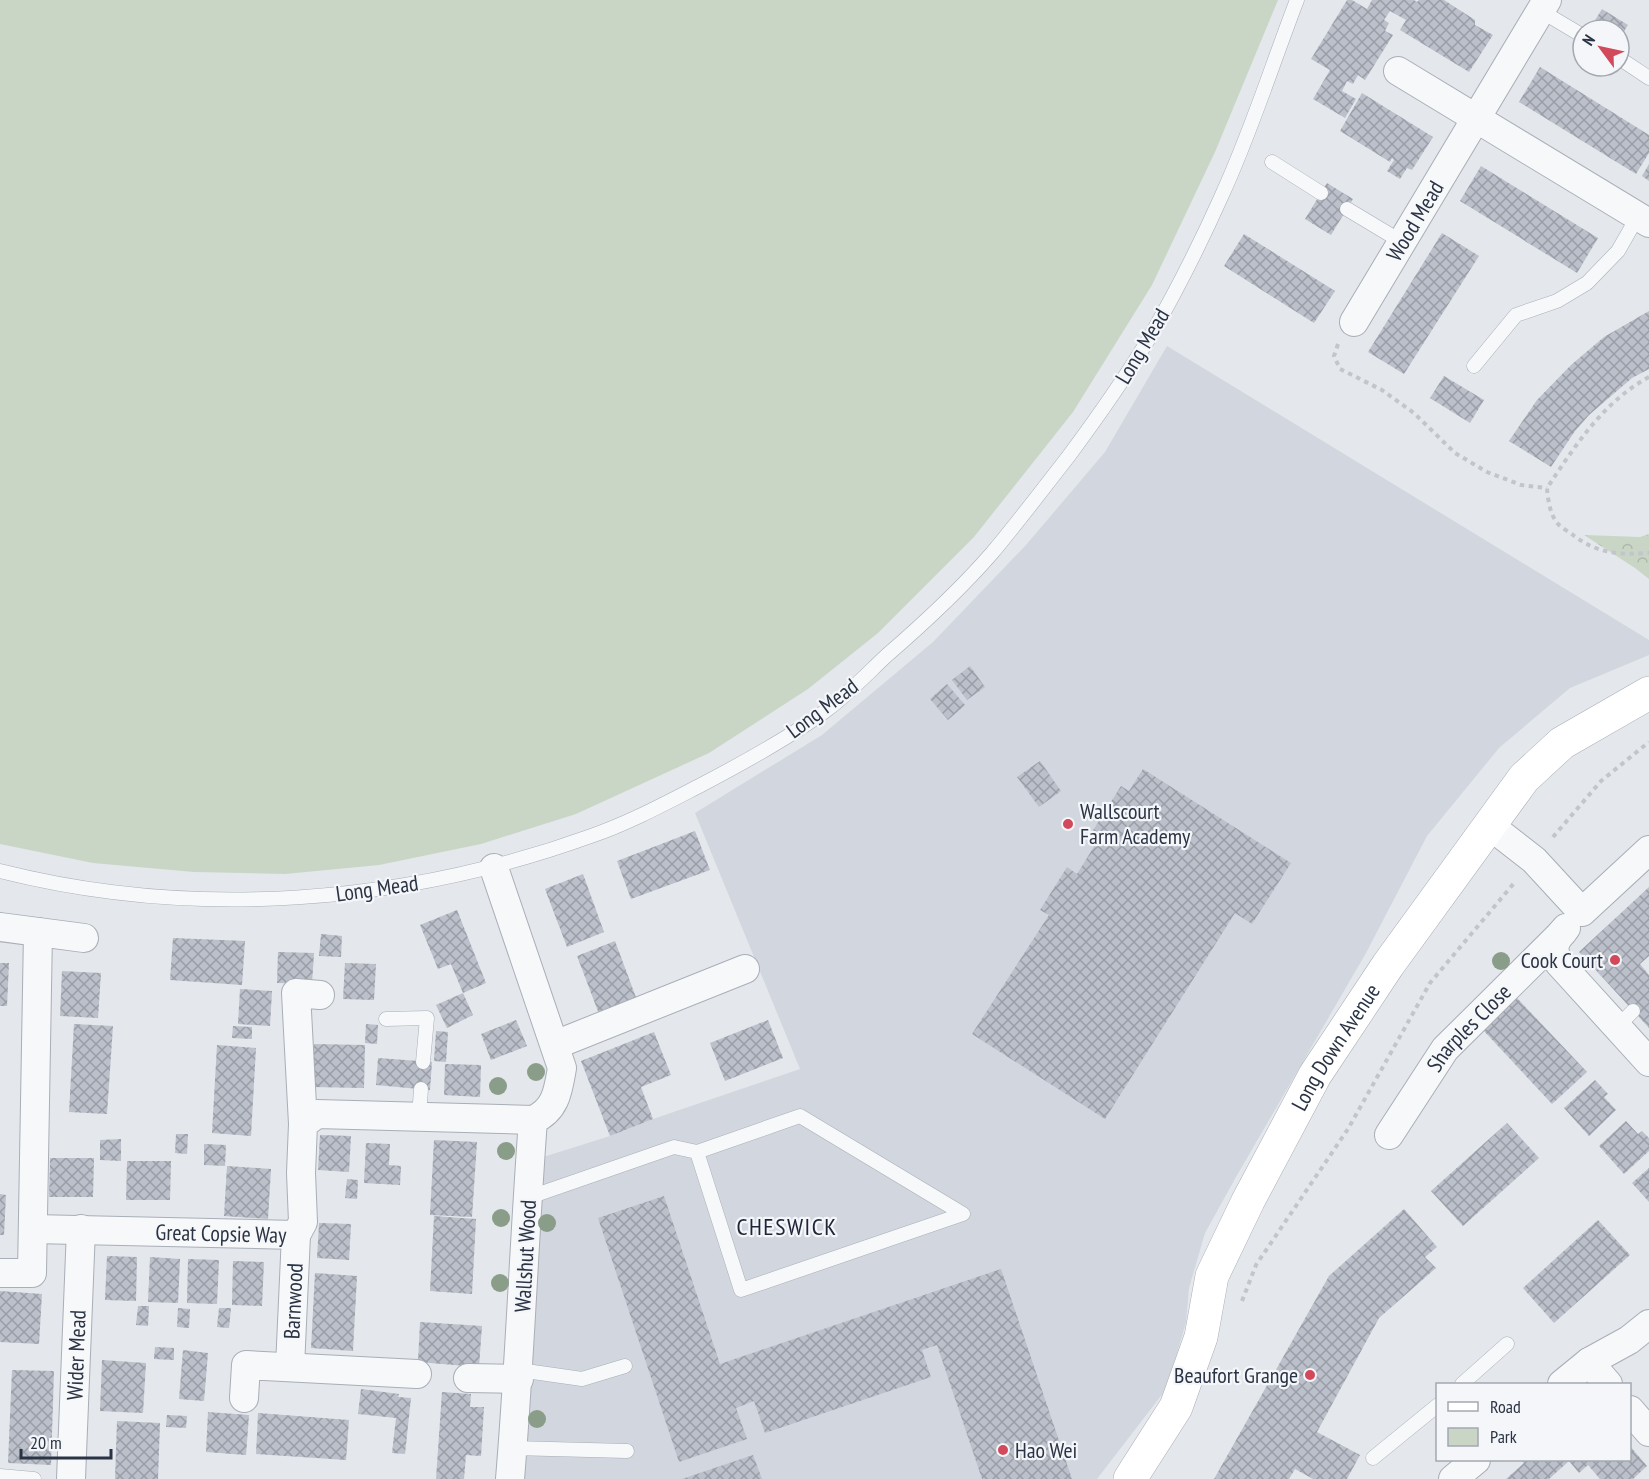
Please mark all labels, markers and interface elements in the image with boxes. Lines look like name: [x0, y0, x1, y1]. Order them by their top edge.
north arrow: [1571, 18, 1631, 78]
text: N: [1578, 31, 1599, 49]
street label: Wood Mead: [1380, 176, 1449, 266]
street label: Long Mead: [1109, 303, 1175, 389]
street label: Long Mead: [780, 672, 864, 744]
place label: Wallscourt Farm Academy: [1080, 797, 1191, 850]
marker: Wallscourt Farm Academy: [1061, 817, 1075, 831]
street label: Long Mead: [334, 868, 420, 908]
place label: Cook Court: [1521, 946, 1603, 974]
marker: Cook Court: [1608, 953, 1622, 967]
street label: Long Down Avenue: [1285, 978, 1386, 1115]
street label: Sharples Close: [1420, 978, 1517, 1077]
street label: Wallshut Wood: [508, 1199, 542, 1313]
district label: CHESWICK: [737, 1211, 837, 1242]
street label: Great Copsie Way: [155, 1218, 287, 1249]
street label: Barnwood: [277, 1262, 309, 1340]
street label: Wider Mead: [60, 1309, 92, 1401]
place label: Beaufort Grange: [1174, 1361, 1298, 1389]
marker: Beaufort Grange: [1303, 1368, 1317, 1382]
legend: [1436, 1383, 1631, 1461]
text: Road: [1490, 1395, 1521, 1418]
scale bar: [21, 1422, 111, 1460]
text: Park: [1490, 1425, 1517, 1448]
text: 20 m: [30, 1431, 62, 1454]
place label: Hao Wei: [1015, 1436, 1077, 1464]
marker: Hao Wei: [996, 1443, 1010, 1457]

